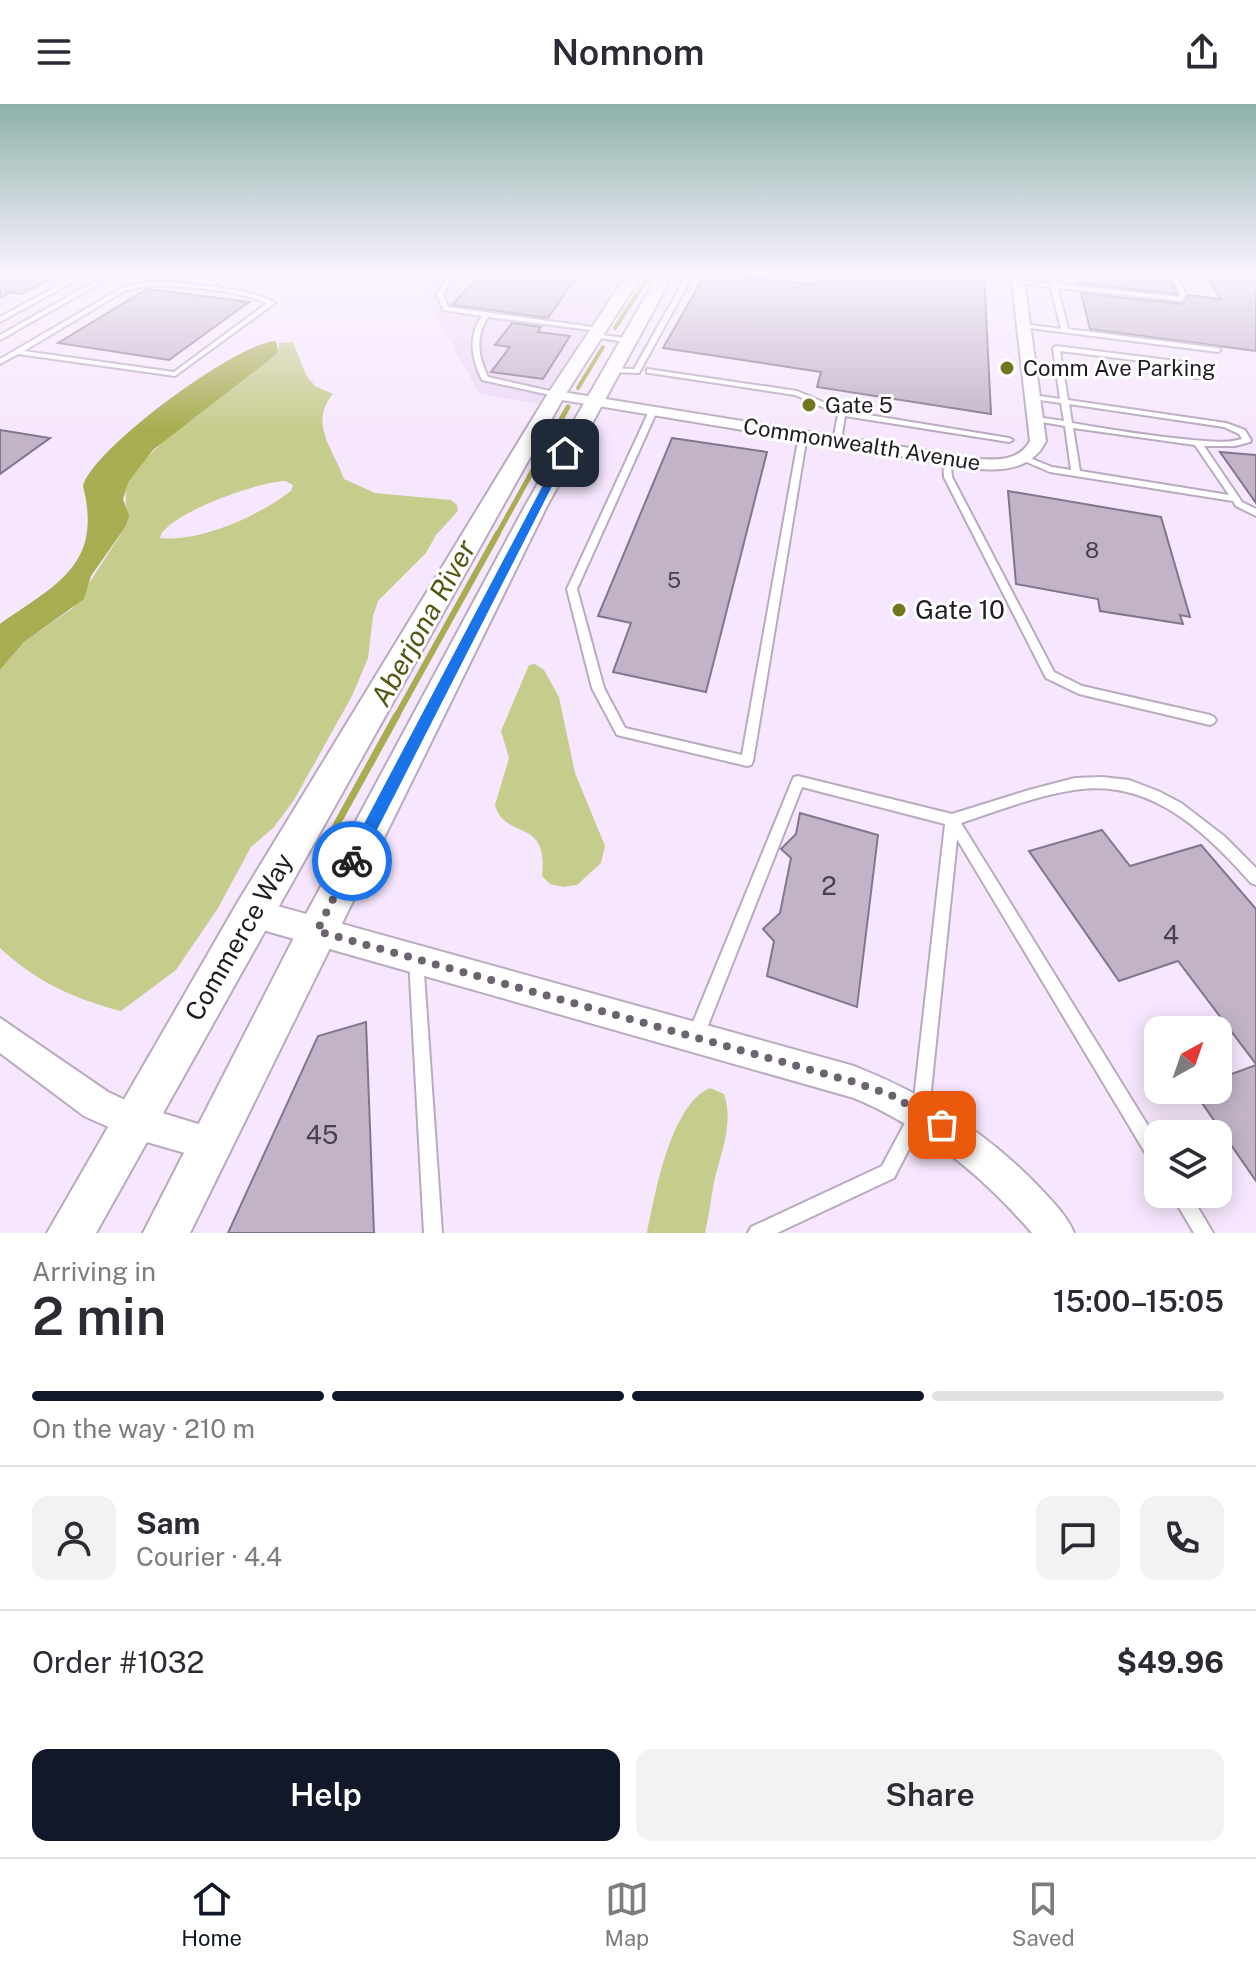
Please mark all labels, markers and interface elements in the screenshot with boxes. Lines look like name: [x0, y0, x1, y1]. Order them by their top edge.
icon: menu: [32, 30, 76, 74]
icon: share: [1180, 30, 1224, 74]
text: Nomnom: [552, 31, 704, 73]
place label: Comm Ave Parking: [1023, 355, 1216, 381]
marker: Comm Ave Parking: [998, 359, 1016, 377]
place label: Gate 5: [825, 392, 893, 418]
marker: Gate 5: [800, 396, 818, 414]
street label: Commonwealth Avenue: [742, 412, 982, 476]
pin: [531, 419, 599, 487]
icon: home: [543, 431, 587, 475]
water label: Aberjona River: [363, 534, 482, 712]
house number: 8: [1085, 537, 1099, 563]
house number: 5: [667, 567, 681, 593]
place label: Gate 10: [915, 594, 1005, 625]
marker: Gate 10: [890, 601, 908, 619]
courier: [312, 821, 392, 901]
icon: bike: [330, 839, 374, 883]
street label: Commerce Way: [178, 847, 299, 1026]
house number: 2: [821, 870, 837, 901]
house number: 4: [1163, 919, 1179, 950]
north arrow: [1144, 1016, 1232, 1104]
map controls: [1144, 1016, 1232, 1208]
pin: [908, 1091, 976, 1159]
icon: bag: [920, 1103, 964, 1147]
house number: 45: [306, 1119, 338, 1150]
button: layers: [1144, 1120, 1232, 1208]
text: Arriving in: [32, 1256, 156, 1287]
text: 15:00–15:05: [1053, 1283, 1224, 1319]
text: 2 min: [32, 1286, 166, 1347]
text: On the way · 210 m: [32, 1413, 255, 1444]
button: person: [32, 1496, 116, 1580]
button: chat: [1036, 1496, 1120, 1580]
button: phone: [1140, 1496, 1224, 1580]
text: Sam: [136, 1505, 200, 1541]
text: Courier · 4.4: [136, 1541, 282, 1572]
text: Order #1032: [32, 1644, 204, 1680]
text: $49.96: [1117, 1644, 1224, 1680]
button: Help: [32, 1749, 620, 1841]
button: Share: [636, 1749, 1224, 1841]
tab: Home: [181, 1877, 242, 1951]
tab: Map: [605, 1877, 649, 1951]
tab: Saved: [1012, 1877, 1075, 1951]

